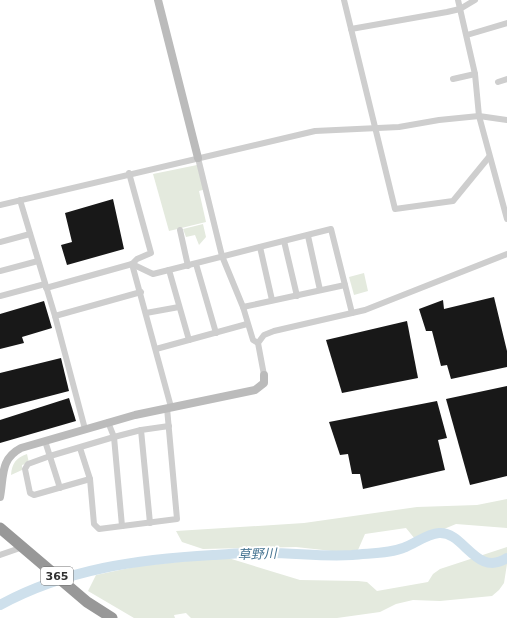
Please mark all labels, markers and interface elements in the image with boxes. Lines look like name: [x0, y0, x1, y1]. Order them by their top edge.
water label: 草野川: [237, 546, 279, 562]
road number: 365: [41, 567, 73, 585]

